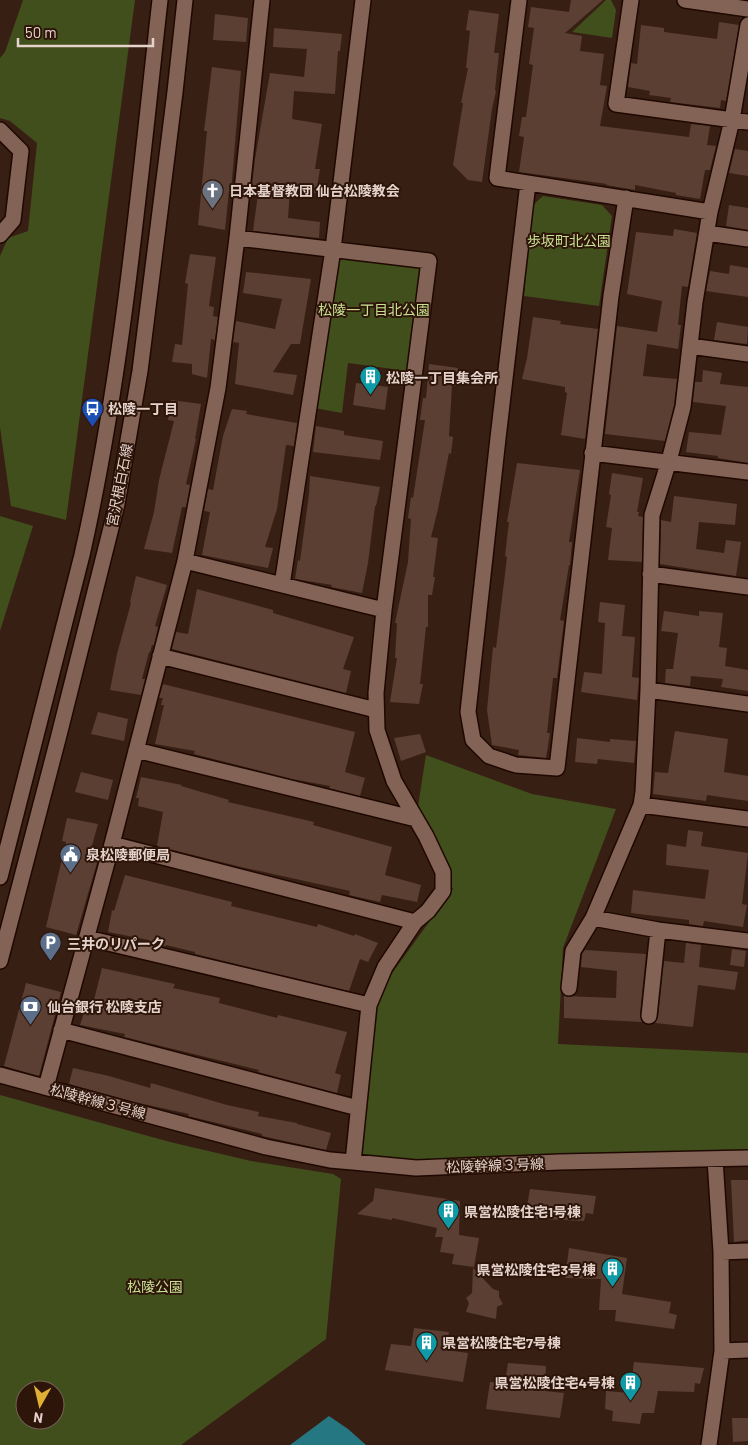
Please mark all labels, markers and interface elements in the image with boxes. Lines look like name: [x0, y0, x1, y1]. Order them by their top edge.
scale bar: [18, 15, 152, 47]
text: 50 m: [25, 23, 57, 41]
church icon: 日本基督教団 仙台松陵教会: [201, 178, 225, 209]
place label: 日本基督教団 仙台松陵教会: [229, 182, 400, 199]
park label: 歩坂町北公園: [527, 232, 611, 249]
park label: 松陵一丁目北公園: [318, 301, 430, 318]
building icon: 松陵一丁目集会所: [358, 365, 382, 396]
place label: 松陵一丁目集会所: [386, 369, 498, 386]
bus stop icon: 松陵一丁目: [80, 396, 104, 427]
place label: 松陵一丁目: [108, 400, 178, 417]
street label: 宮沢根白石線: [103, 442, 135, 528]
public building icon: 泉松陵郵便局: [58, 842, 82, 873]
place label: 泉松陵郵便局: [86, 846, 170, 863]
parking icon: 三井のリパーク: [39, 931, 63, 962]
place label: 三井のリパーク: [67, 935, 165, 952]
bank icon: 仙台銀行 松陵支店: [19, 994, 43, 1025]
place label: 仙台銀行 松陵支店: [47, 998, 162, 1015]
street label: 松陵幹線３号線: [48, 1080, 148, 1122]
street label: 松陵幹線３号線: [446, 1155, 544, 1175]
building icon: 県営松陵住宅1号棟: [436, 1199, 460, 1230]
place label: 県営松陵住宅1号棟: [464, 1203, 581, 1220]
building icon: 県営松陵住宅3号棟: [600, 1257, 624, 1288]
place label: 県営松陵住宅3号棟: [476, 1261, 596, 1278]
park label: 松陵公園: [127, 1278, 183, 1295]
building icon: 県営松陵住宅7号棟: [414, 1330, 438, 1361]
place label: 県営松陵住宅7号棟: [442, 1334, 561, 1351]
building icon: 県営松陵住宅4号棟: [619, 1370, 643, 1401]
place label: 県営松陵住宅4号棟: [495, 1374, 615, 1391]
north arrow: [15, 1380, 65, 1430]
text: N: [32, 1409, 44, 1427]

